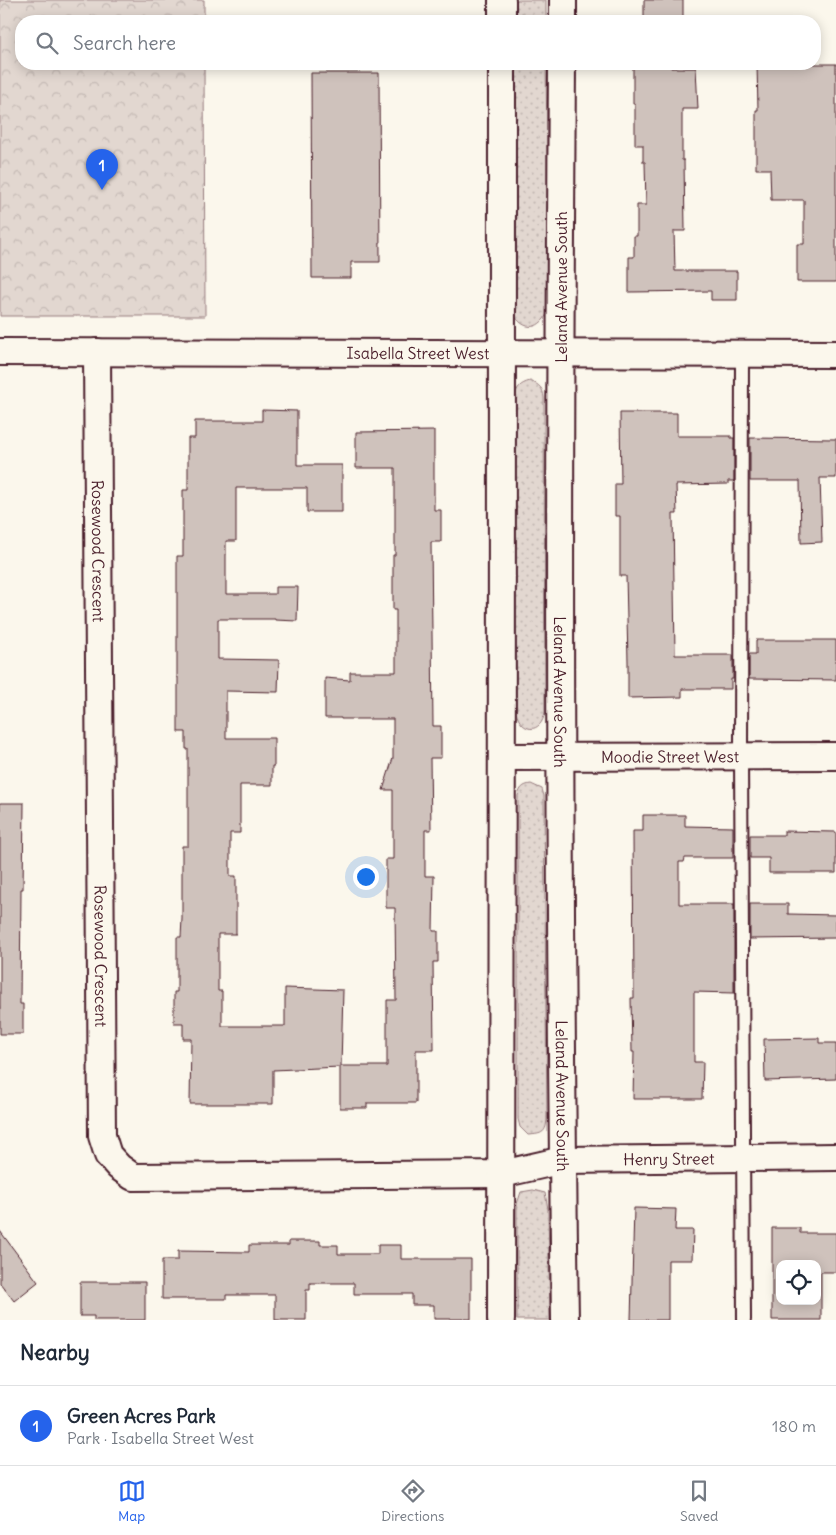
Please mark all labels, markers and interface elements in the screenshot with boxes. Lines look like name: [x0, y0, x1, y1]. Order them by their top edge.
search box: [15, 15, 821, 70]
icon: search: [33, 29, 61, 57]
text: Search here: [73, 31, 176, 55]
pin: 1: [86, 149, 118, 190]
street label: Leland Avenue South: [551, 211, 571, 363]
street label: Isabella Street West: [347, 343, 490, 363]
street label: Rosewood Crescent: [88, 480, 109, 623]
street label: Leland Avenue South: [550, 616, 570, 768]
street label: Moodie Street West: [601, 746, 740, 767]
your location: [353, 864, 379, 890]
street label: Rosewood Crescent: [90, 885, 111, 1028]
street label: Leland Avenue South: [552, 1020, 573, 1172]
street label: Henry Street: [623, 1148, 715, 1169]
map controls: [776, 1260, 821, 1305]
button: locate: [776, 1260, 821, 1305]
text: Nearby: [20, 1339, 90, 1366]
text: Green Acres Park: [67, 1404, 216, 1428]
text: 1: [33, 1416, 39, 1436]
text: 180 m: [772, 1416, 816, 1436]
text: Park · Isabella Street West: [67, 1428, 254, 1448]
tab: Map: [118, 1477, 146, 1525]
tab: Directions: [381, 1477, 444, 1525]
tab: Saved: [680, 1477, 718, 1525]

